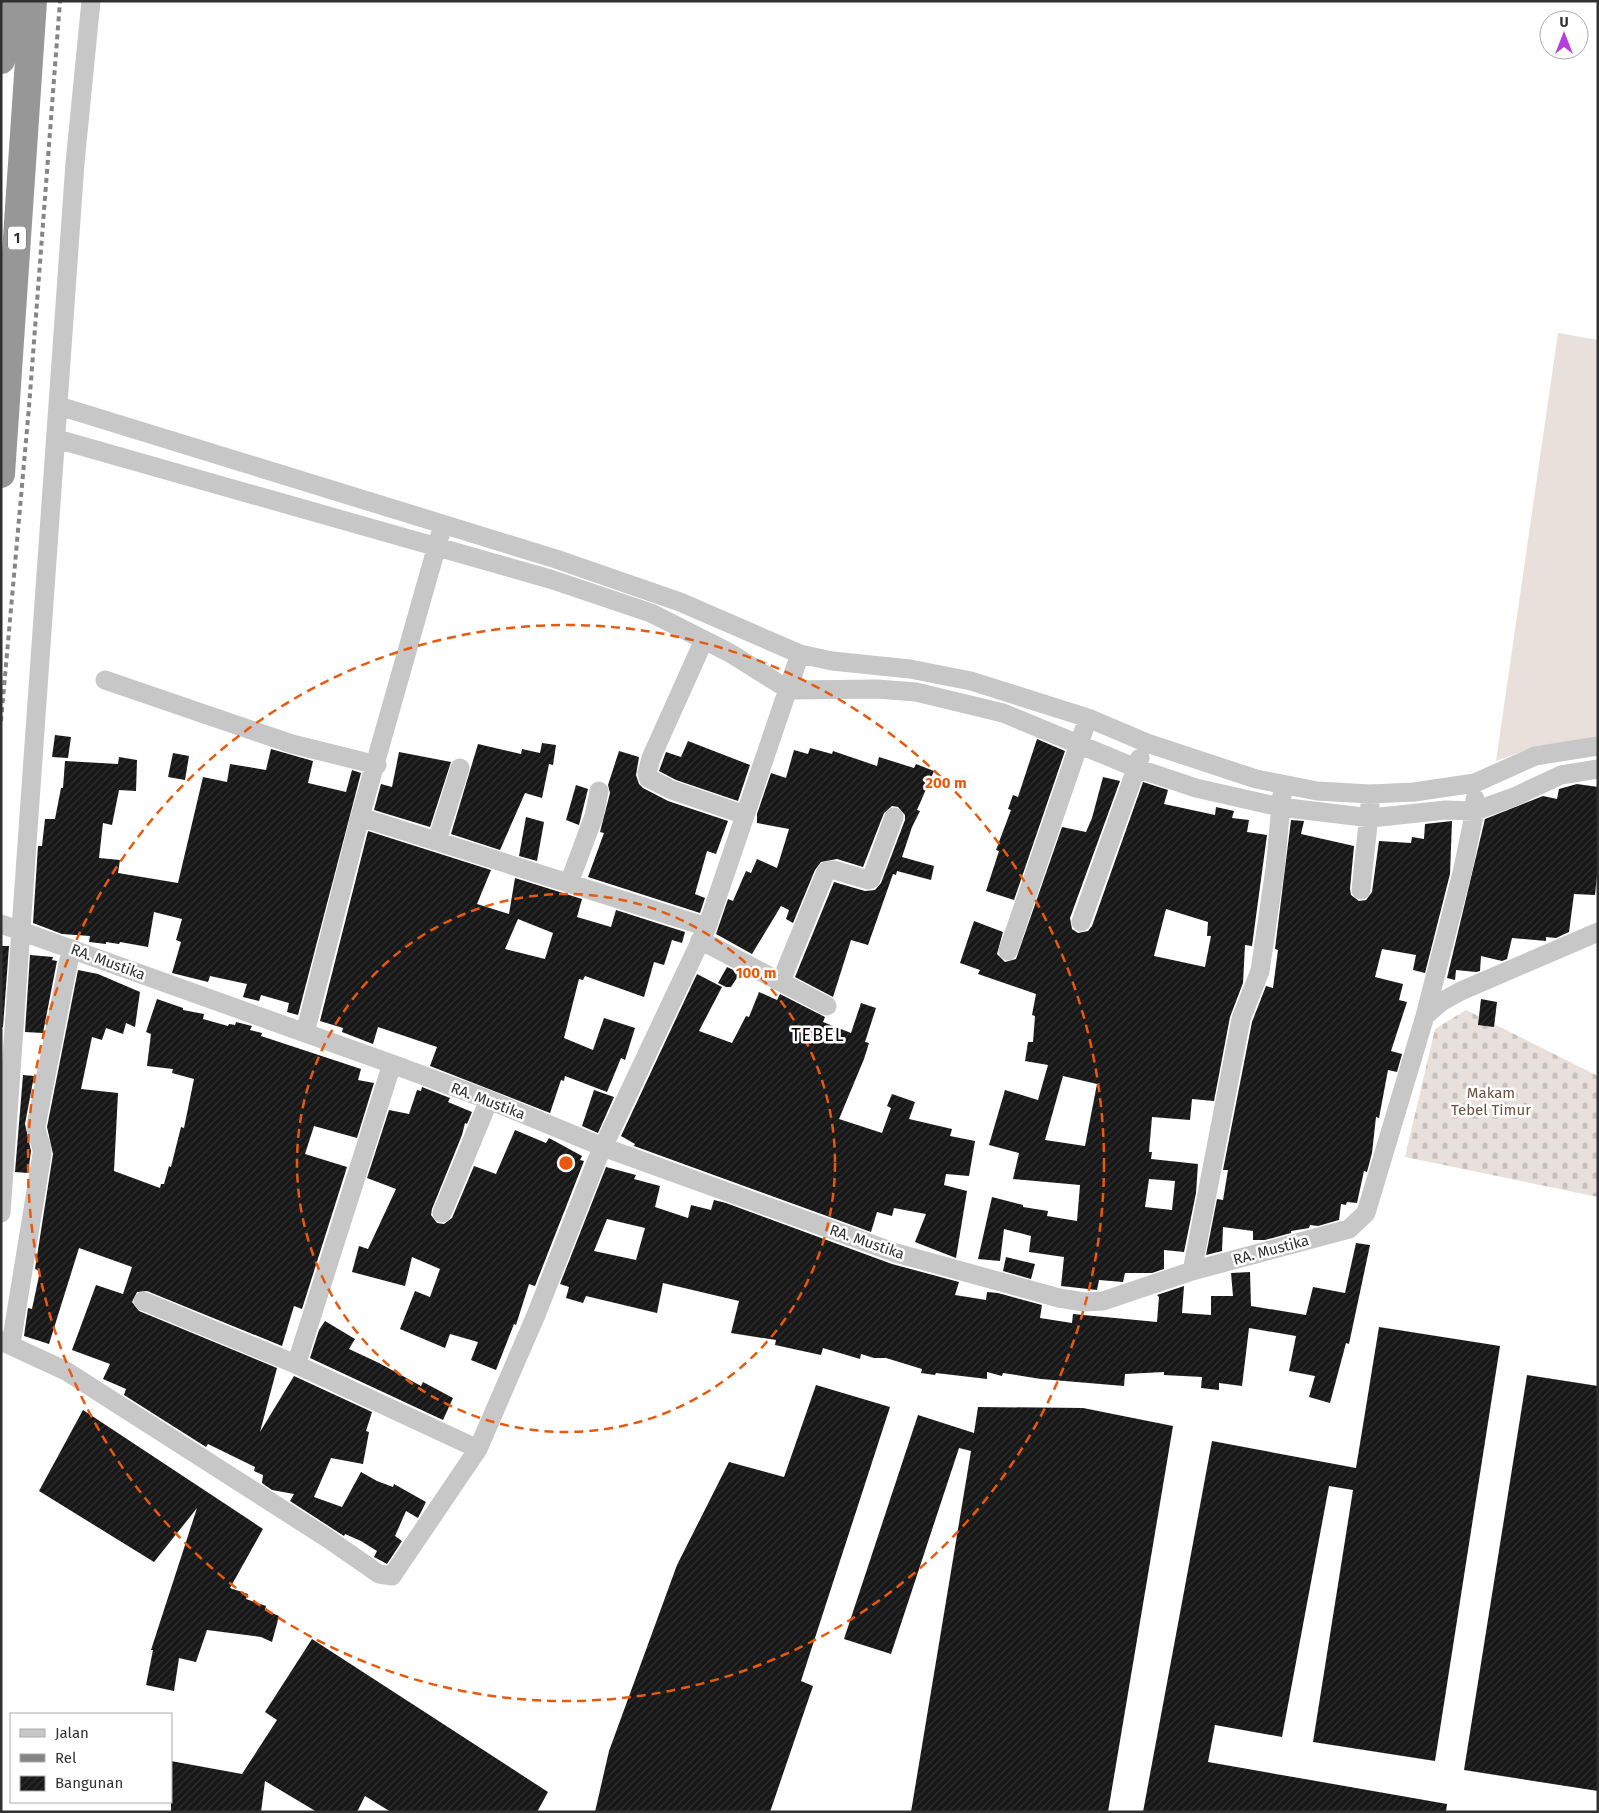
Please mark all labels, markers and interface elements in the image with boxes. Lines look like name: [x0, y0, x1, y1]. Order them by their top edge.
north arrow: [1539, 10, 1589, 60]
text: U: [1559, 14, 1569, 31]
road number: 1: [8, 227, 26, 250]
text: 200 m: [925, 774, 967, 792]
street label: RA. Mustika: [68, 940, 148, 984]
text: 100 m: [736, 964, 776, 982]
district label: TEBEL: [791, 1024, 845, 1046]
street label: RA. Mustika: [448, 1079, 528, 1123]
park label: Makam Tebel Timur: [1451, 1084, 1531, 1119]
centre of rings: [557, 1154, 575, 1172]
street label: RA. Mustika: [827, 1221, 907, 1263]
street label: RA. Mustika: [1231, 1231, 1311, 1269]
legend: [10, 1713, 172, 1803]
text: Jalan: [55, 1724, 89, 1742]
text: Rel: [55, 1749, 77, 1767]
text: Bangunan: [55, 1774, 123, 1792]

